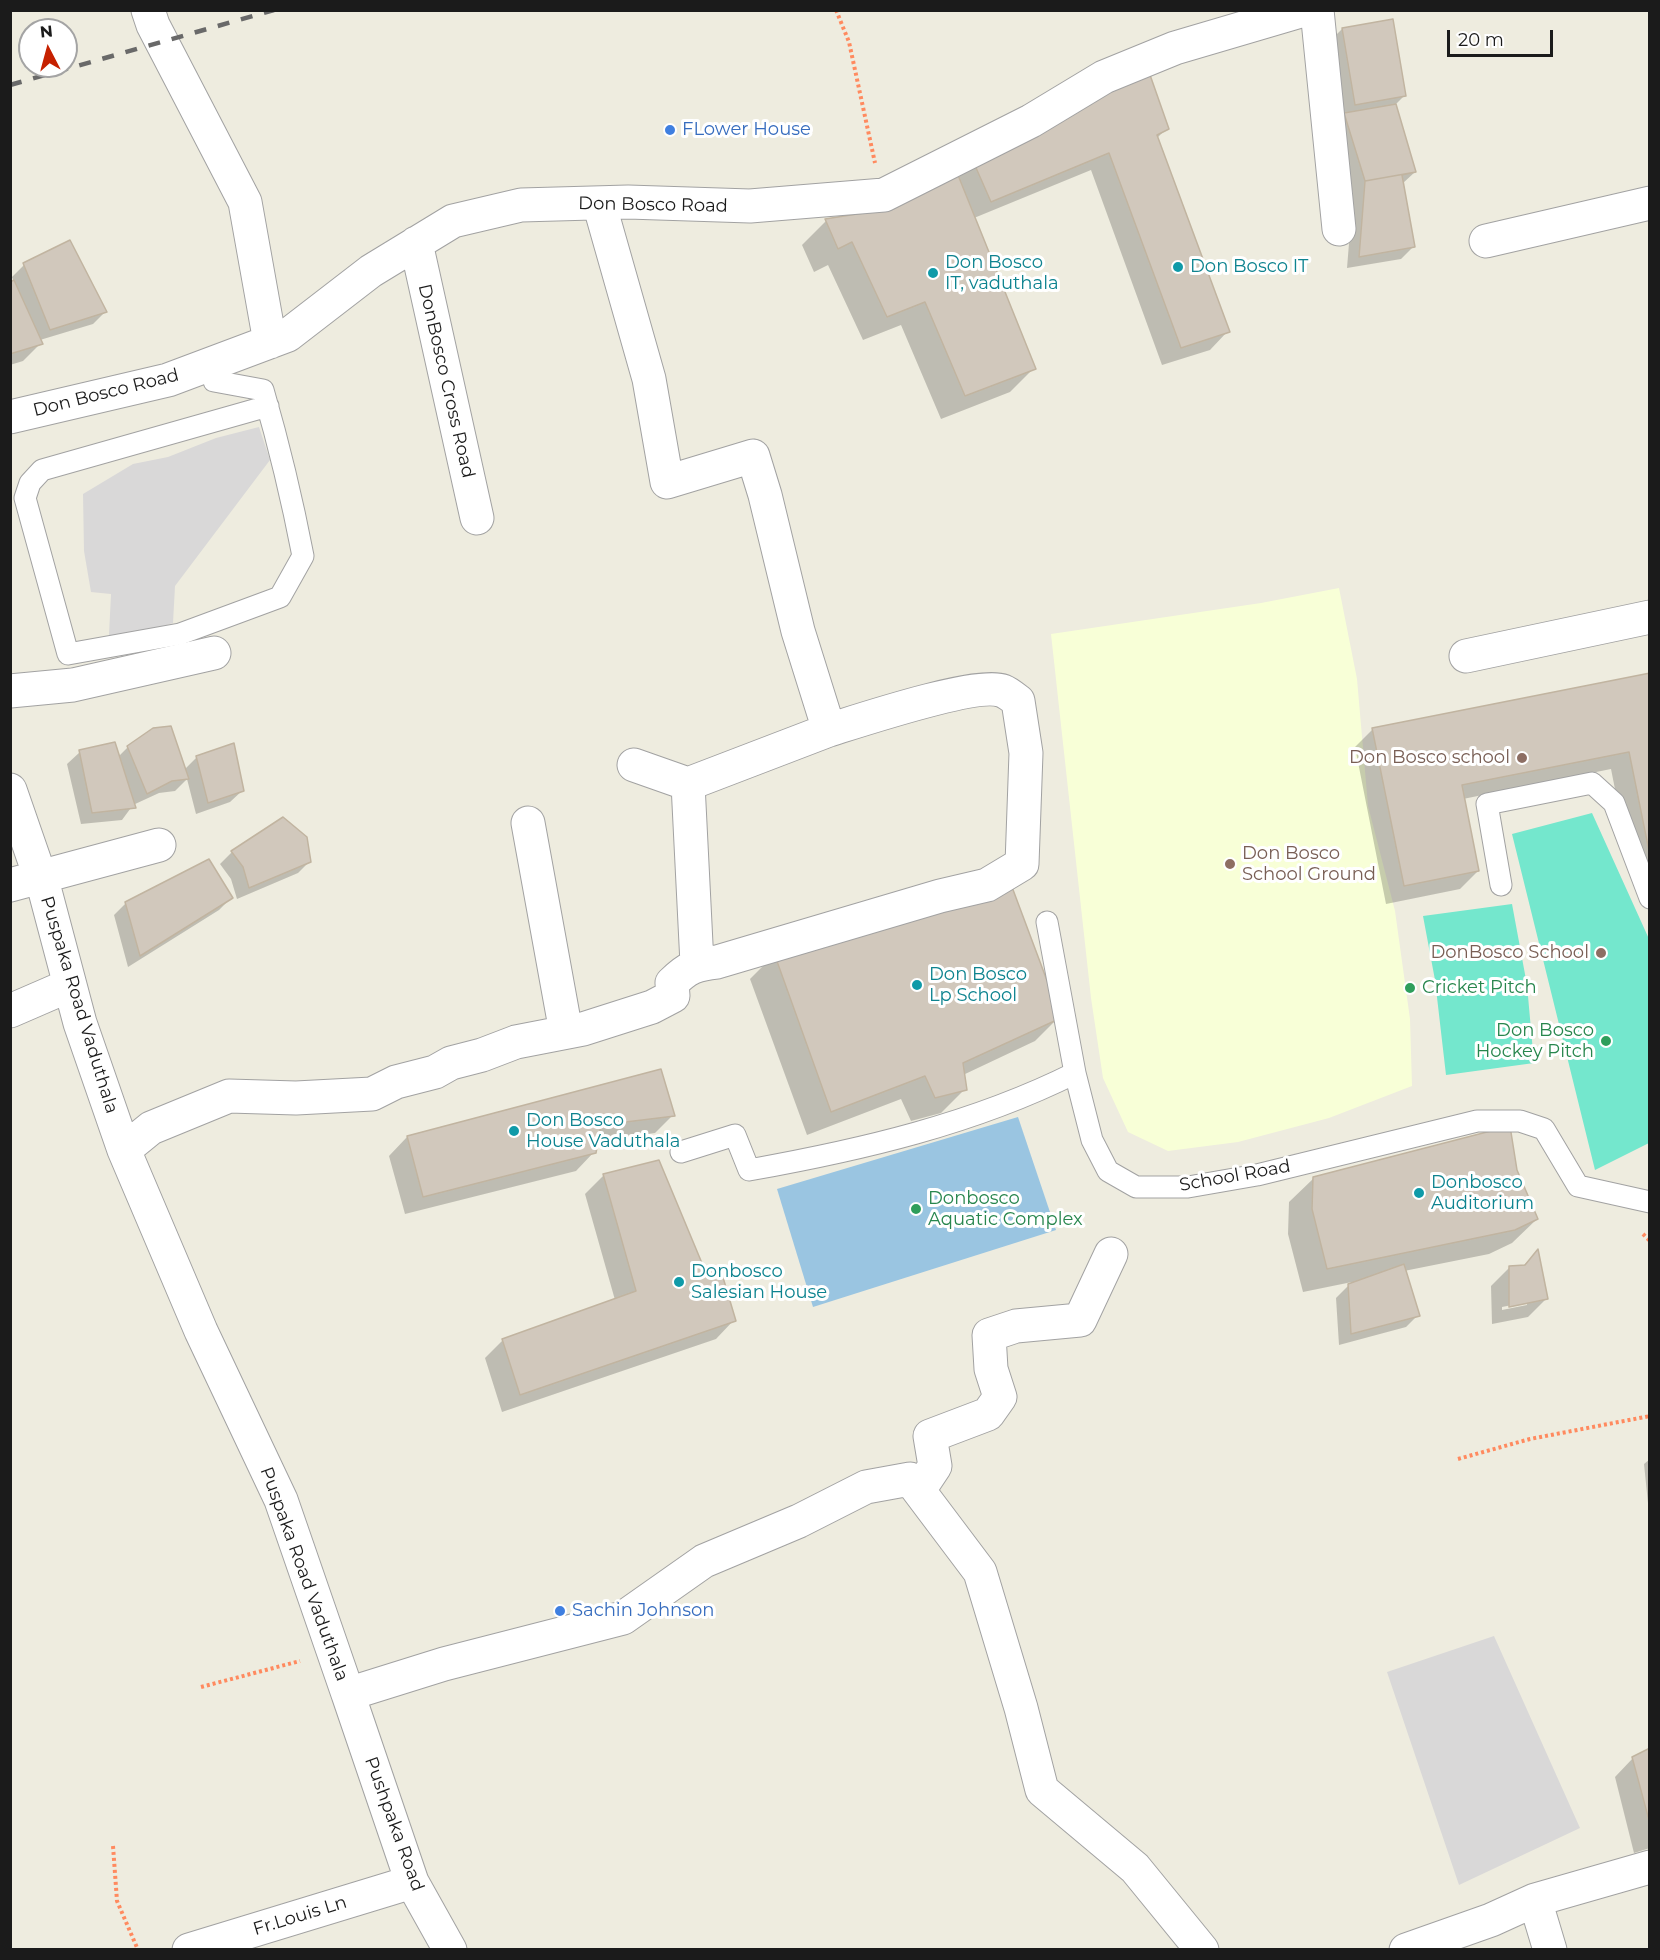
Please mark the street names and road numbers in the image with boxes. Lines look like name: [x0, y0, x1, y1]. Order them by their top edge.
street label: Don Bosco Road: [578, 193, 728, 217]
street label: DonBosco Cross Road: [413, 282, 479, 480]
street label: Don Bosco Road: [31, 364, 181, 422]
street label: Puspaka Road Vaduthala: [36, 894, 122, 1116]
street label: School Road: [1178, 1156, 1292, 1196]
street label: Puspaka Road Vaduthala: [255, 1464, 353, 1684]
street label: Pushpaka Road: [360, 1754, 428, 1894]
street label: Fr.Louis Ln: [250, 1891, 350, 1941]

